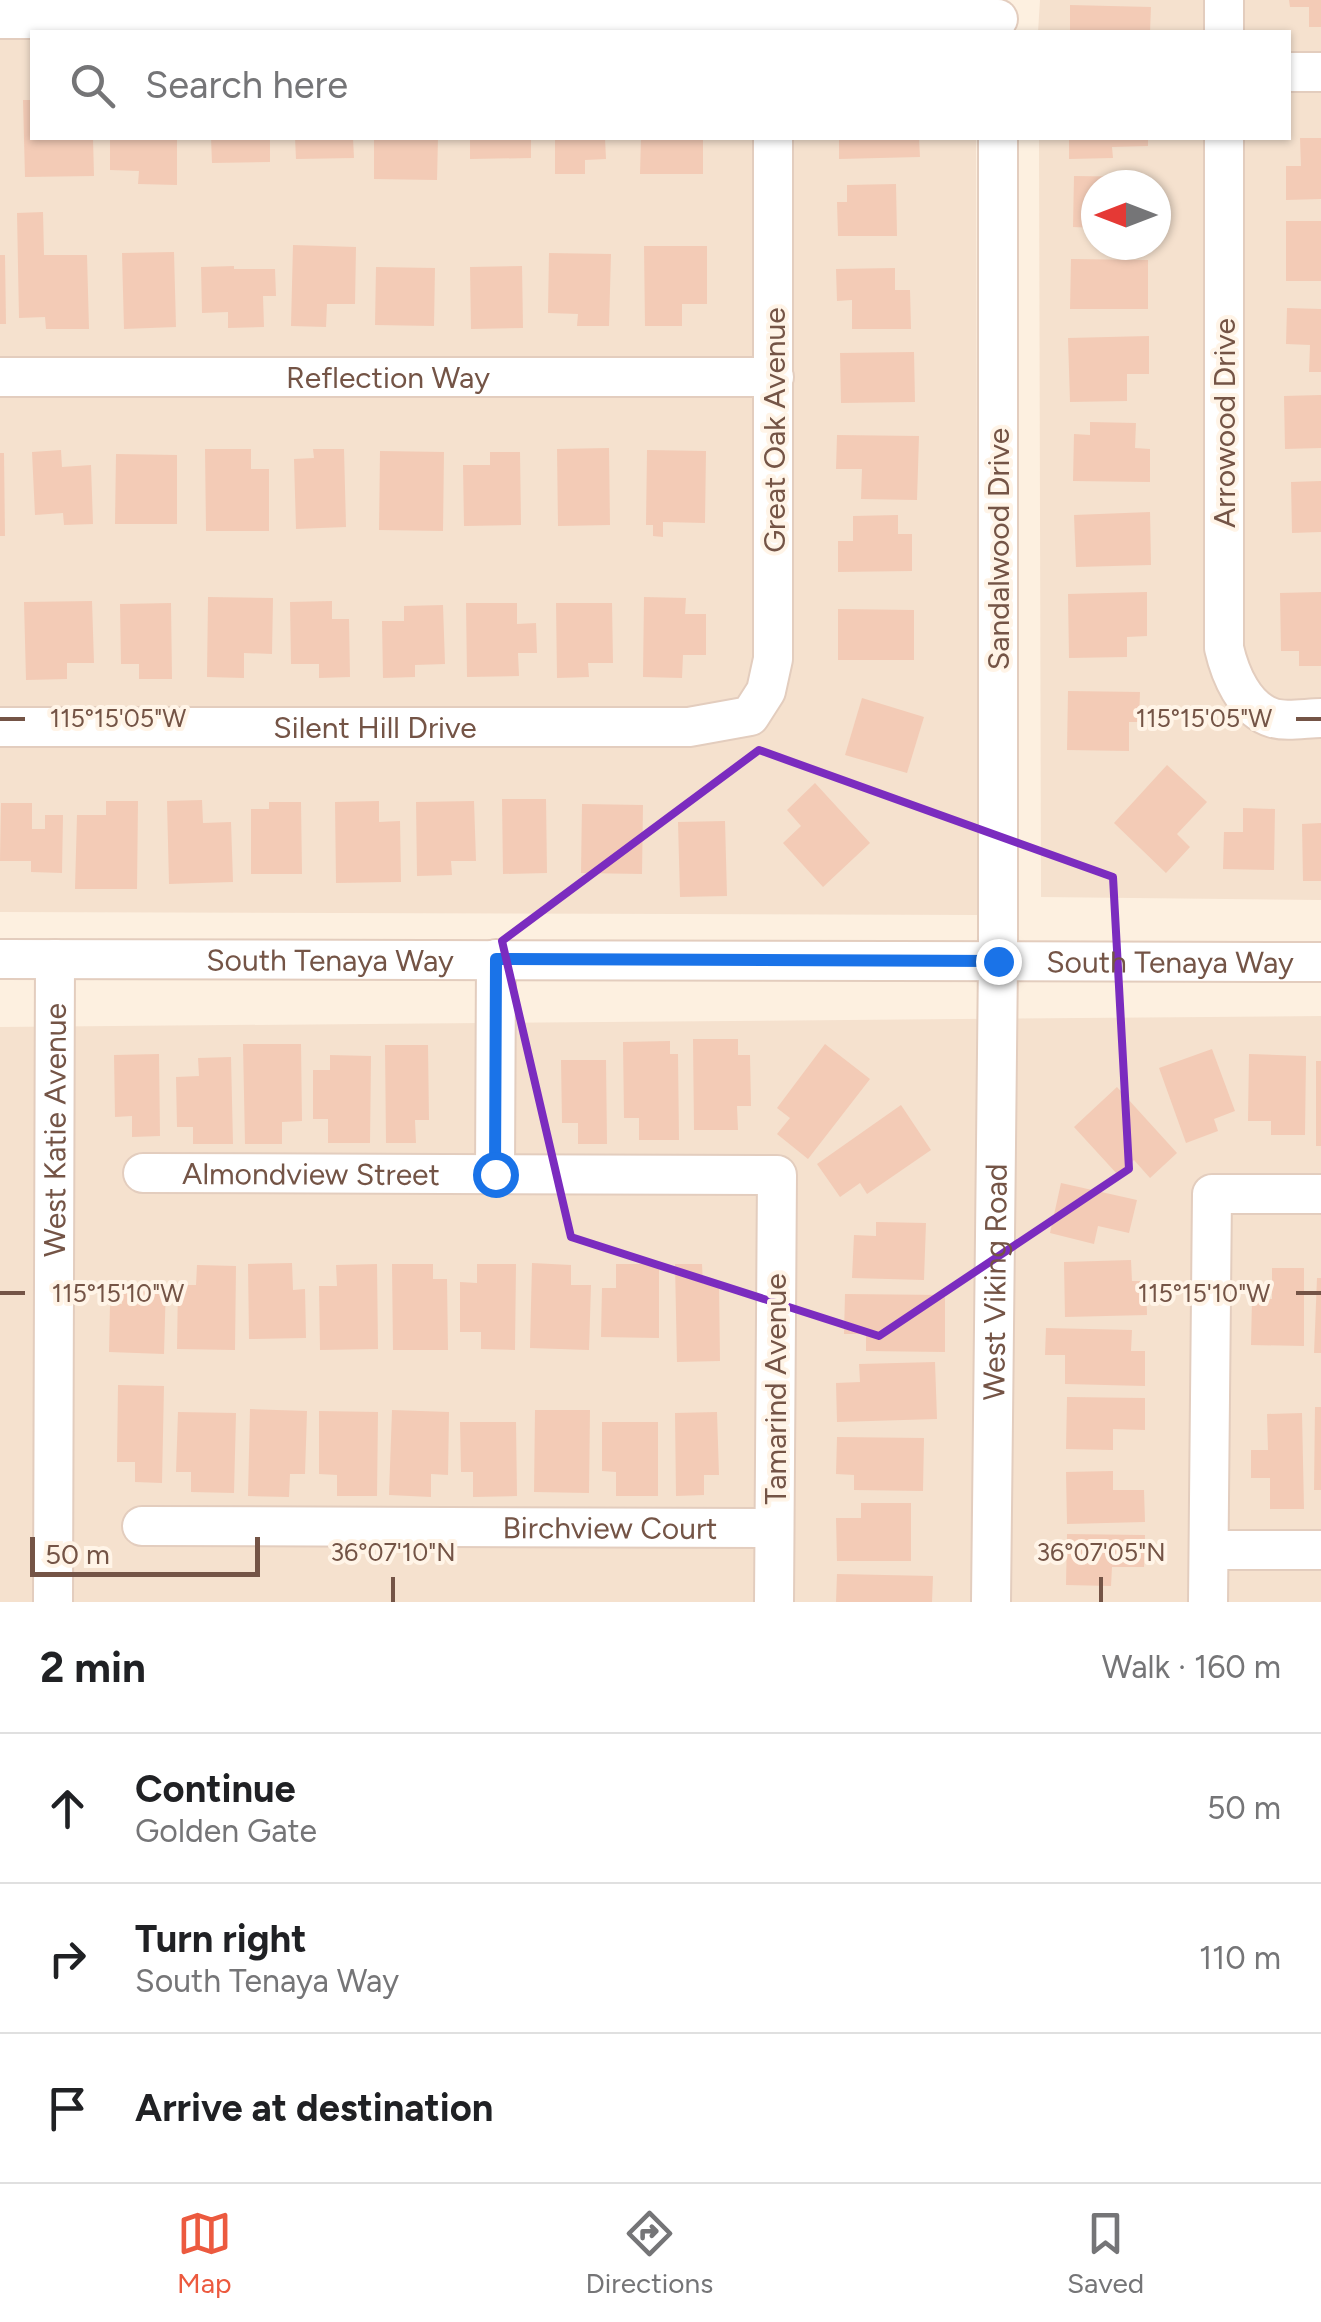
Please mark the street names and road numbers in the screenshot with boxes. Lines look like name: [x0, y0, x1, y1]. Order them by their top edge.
street label: Great Oak Avenue: [756, 307, 793, 553]
street label: Arrowood Drive: [1206, 318, 1243, 528]
street label: Reflection Way: [286, 359, 490, 396]
street label: Sandalwood Drive: [980, 428, 1017, 670]
street label: Silent Hill Drive: [273, 709, 477, 746]
street label: South Tenaya Way: [206, 941, 454, 979]
street label: South Tenaya Way: [1046, 943, 1294, 980]
street label: West Katie Avenue: [36, 1003, 73, 1257]
street label: Almondview Street: [182, 1155, 440, 1192]
street label: West Viking Road: [975, 1163, 1014, 1401]
street label: Tamarind Avenue: [757, 1273, 794, 1505]
street label: Birchview Court: [502, 1509, 718, 1546]

